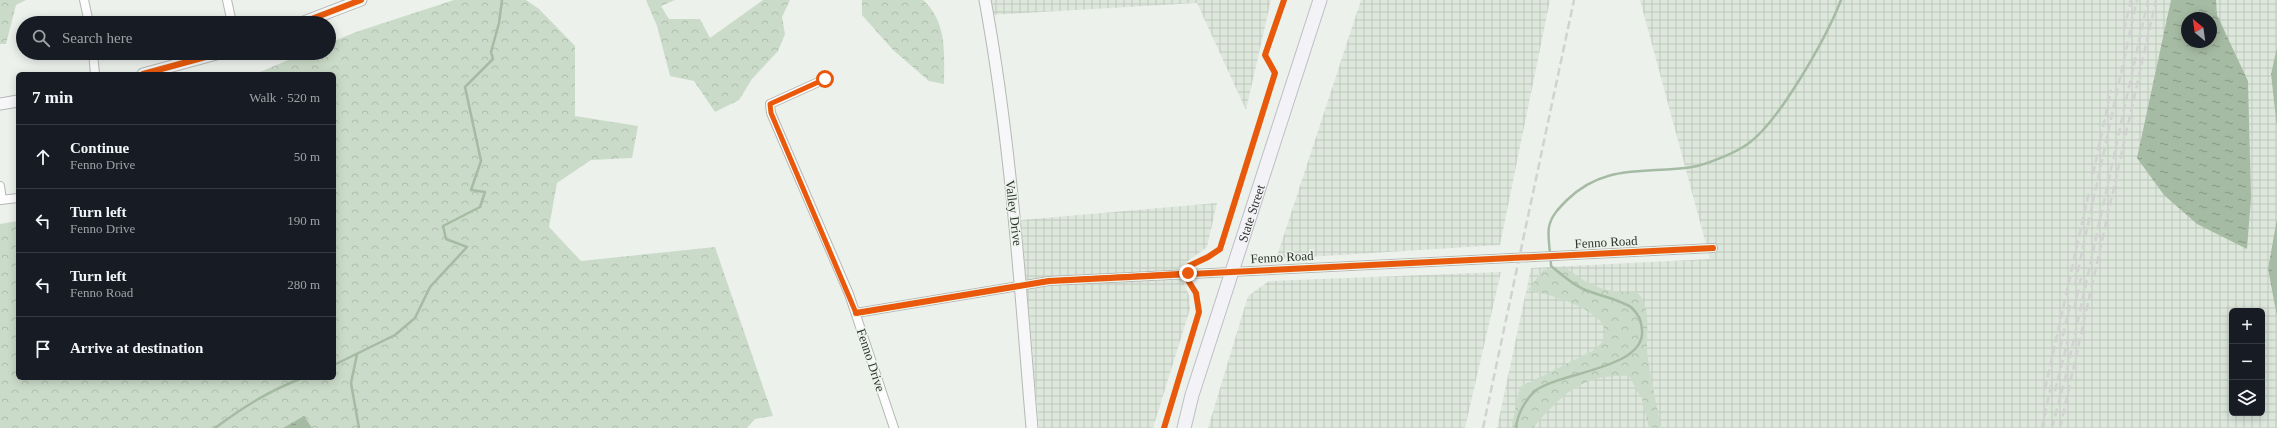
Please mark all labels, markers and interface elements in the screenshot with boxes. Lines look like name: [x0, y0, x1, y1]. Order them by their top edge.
north arrow: [2181, 12, 2217, 48]
search box: [16, 16, 336, 60]
icon: search: [30, 27, 52, 49]
text: Search here: [62, 30, 132, 46]
route start: [816, 70, 834, 88]
text: 7 min: [32, 88, 73, 107]
text: Walk · 520 m: [249, 90, 320, 105]
text: Continue: [70, 140, 129, 156]
icon: ahead: [32, 146, 54, 168]
text: 50 m: [294, 149, 320, 164]
text: Fenno Drive: [70, 157, 135, 172]
street label: Valley Drive: [1003, 179, 1025, 247]
street label: State Street: [1235, 182, 1267, 244]
text: Turn left: [70, 204, 127, 220]
icon: left: [32, 210, 54, 232]
text: 190 m: [287, 213, 320, 228]
text: Fenno Drive: [70, 221, 135, 236]
street label: Fenno Road: [1574, 233, 1638, 251]
street label: Fenno Road: [1250, 248, 1314, 266]
route end: [1179, 264, 1197, 282]
text: Turn left: [70, 268, 127, 284]
icon: left: [32, 274, 54, 296]
text: 280 m: [287, 277, 320, 292]
text: Fenno Road: [70, 285, 133, 300]
map controls: [2229, 308, 2265, 416]
button: +: [2229, 308, 2265, 344]
street label: Fenno Drive: [854, 327, 888, 394]
icon: arrive: [32, 338, 54, 360]
text: Arrive at destination: [70, 340, 203, 356]
button: −: [2229, 344, 2265, 380]
button: layers: [2229, 380, 2265, 416]

